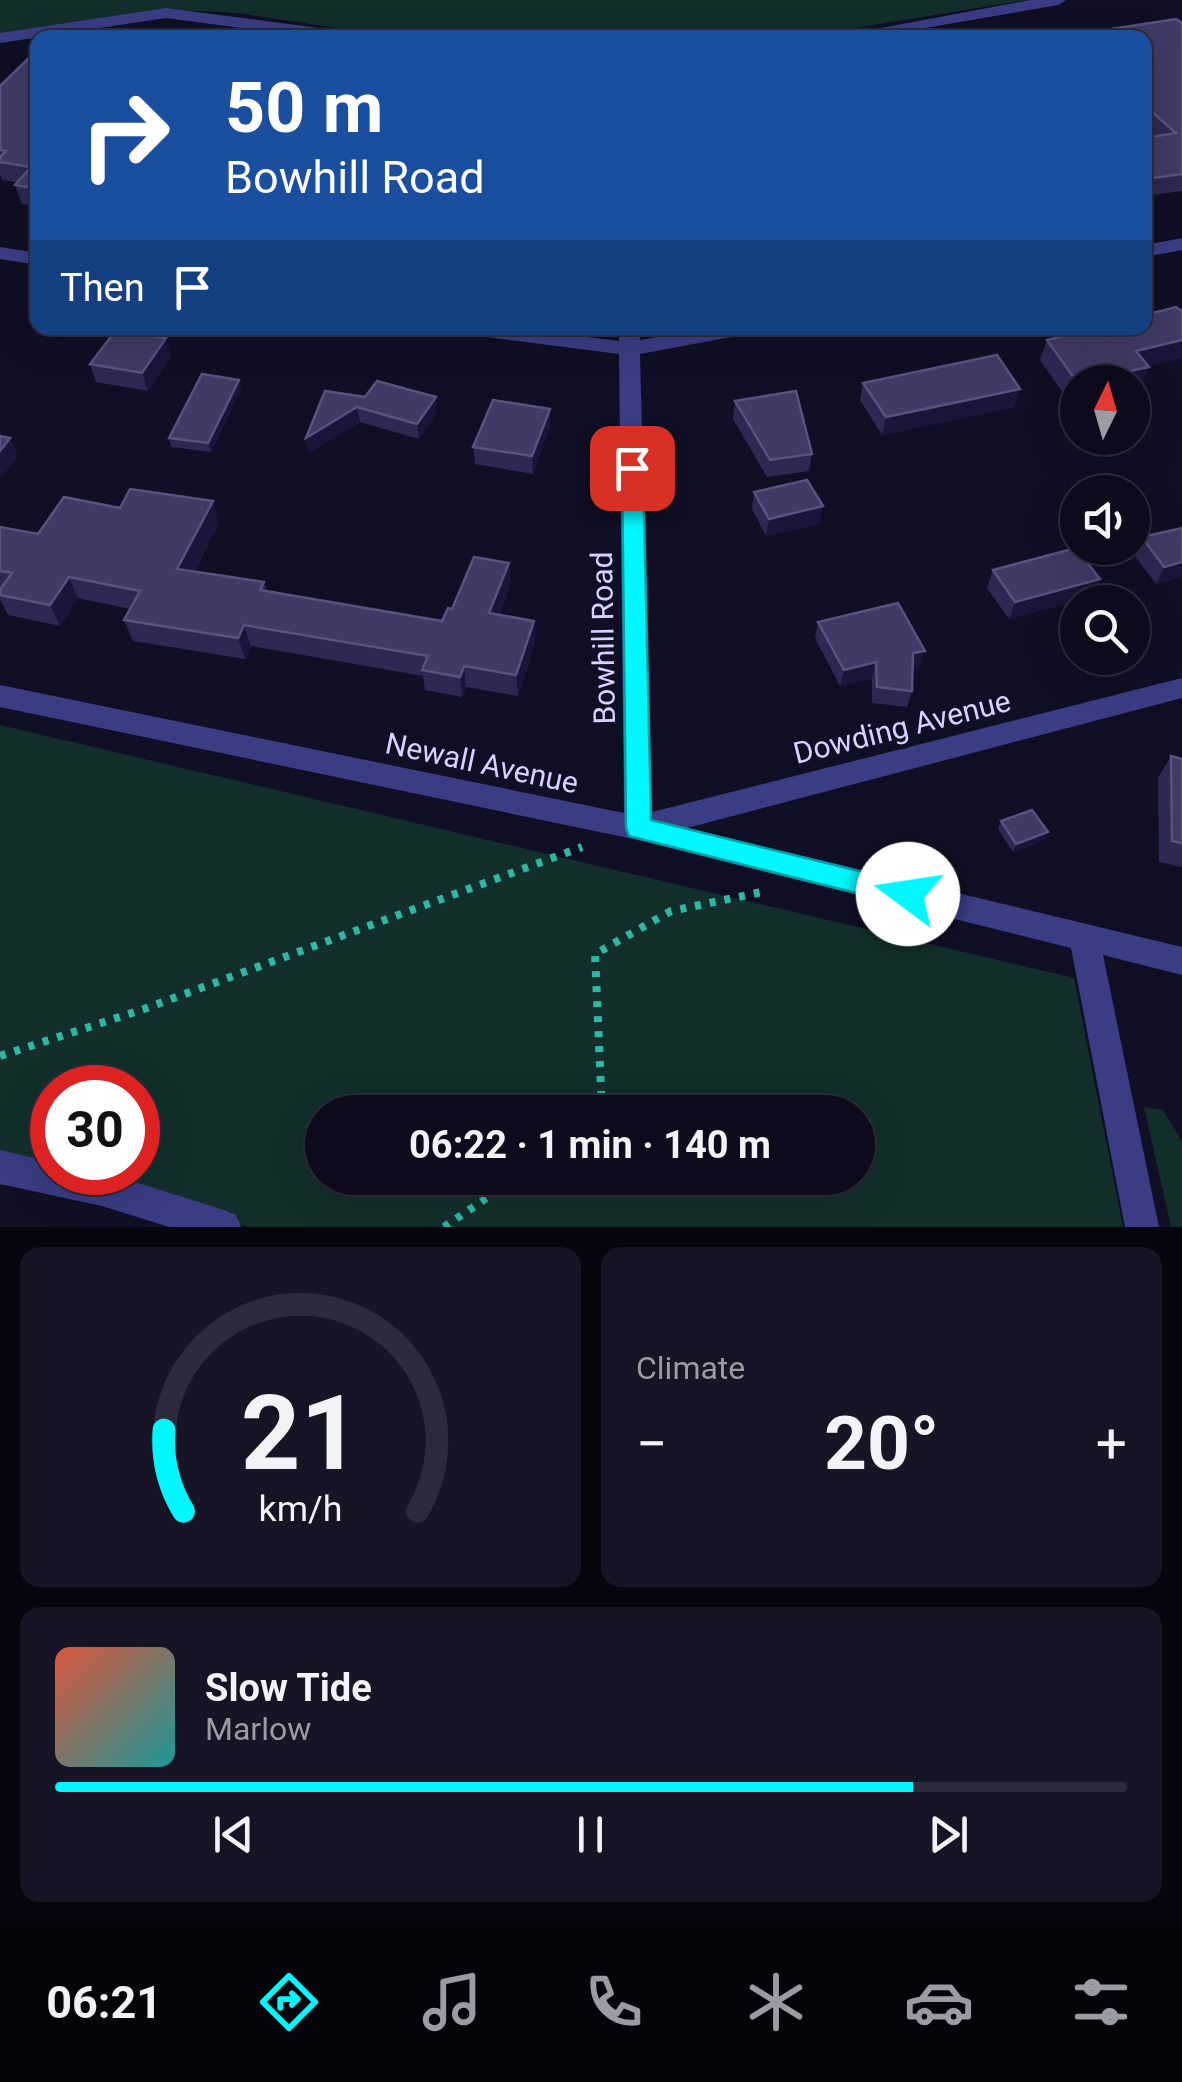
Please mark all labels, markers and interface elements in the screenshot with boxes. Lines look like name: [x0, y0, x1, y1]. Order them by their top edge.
text: 50 m: [225, 67, 383, 149]
icon: right: [60, 70, 190, 200]
text: Bowhill Road: [225, 151, 485, 204]
icon: arrive: [165, 260, 220, 315]
text: Then: [60, 266, 145, 310]
north arrow: [1060, 365, 1150, 455]
map controls: [1060, 365, 1150, 675]
pin: [590, 426, 675, 511]
icon: arrive: [605, 441, 660, 496]
button: sound: [1060, 475, 1150, 565]
street label: Bowhill Road: [584, 551, 622, 725]
button: search: [1060, 585, 1150, 675]
street label: Dowding Avenue: [790, 683, 1014, 771]
street label: Newall Avenue: [382, 725, 582, 801]
position arrow: [856, 842, 960, 946]
speed limit sign: 30: [30, 1065, 160, 1195]
text: 06:22 · 1 min · 140 m: [409, 1123, 771, 1167]
text: Climate: [636, 1349, 745, 1387]
text: 21: [241, 1373, 360, 1494]
text: 20°: [824, 1399, 939, 1487]
text: −: [636, 1412, 667, 1476]
text: +: [1096, 1412, 1127, 1476]
text: km/h: [259, 1488, 342, 1530]
text: Slow Tide: [205, 1666, 372, 1710]
text: Marlow: [205, 1710, 311, 1748]
icon: previous: [206, 1807, 261, 1862]
icon: pause: [563, 1807, 618, 1862]
icon: next: [921, 1807, 976, 1862]
icon: directions: [254, 1967, 324, 2037]
icon: music: [417, 1967, 487, 2037]
icon: phone: [579, 1967, 649, 2037]
icon: climate: [741, 1967, 811, 2037]
icon: car: [904, 1967, 974, 2037]
icon: filters: [1066, 1967, 1136, 2037]
text: 06:21: [46, 1976, 162, 2029]

